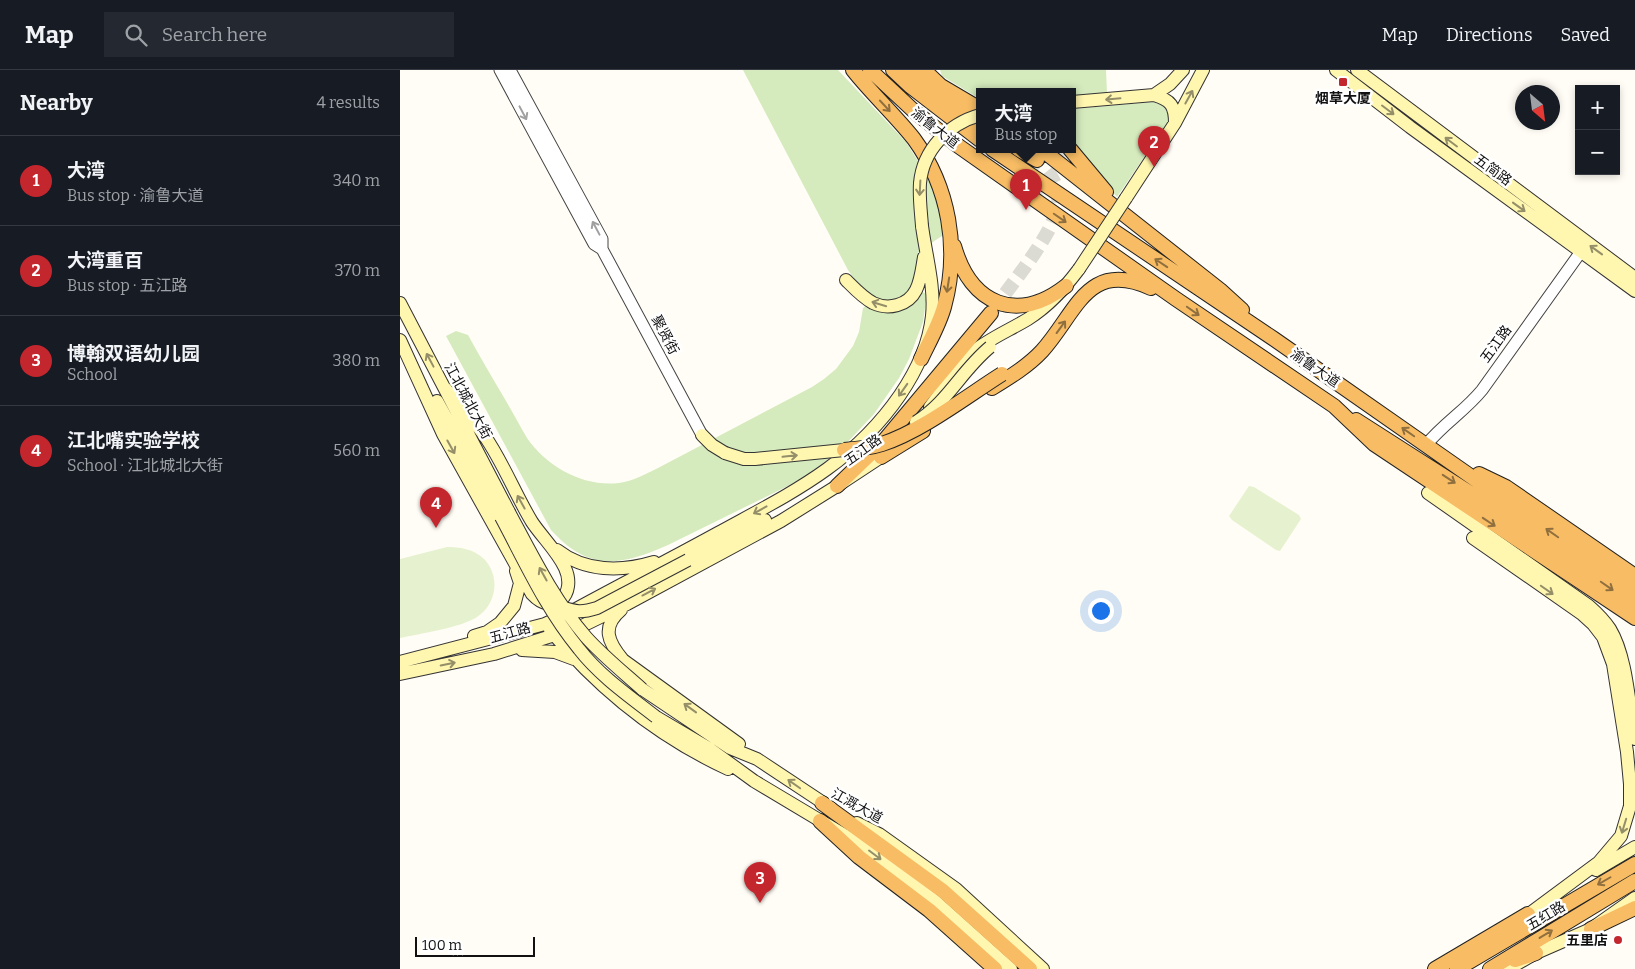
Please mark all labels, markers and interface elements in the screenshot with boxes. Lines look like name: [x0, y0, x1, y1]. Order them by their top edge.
search box: [104, 12, 454, 57]
text: Map: [25, 21, 74, 49]
icon: search: [122, 21, 150, 49]
text: Search here: [162, 23, 267, 46]
text: Map: [1382, 24, 1418, 46]
text: Directions: [1446, 24, 1533, 46]
text: Saved: [1561, 24, 1610, 46]
marker: 烟草大厦: [1337, 76, 1349, 88]
north arrow: [1515, 85, 1560, 130]
map controls: [1575, 85, 1620, 175]
button: +: [1575, 85, 1620, 130]
popup: [976, 88, 1076, 153]
text: Nearby: [20, 90, 93, 116]
one-way arrow: [1184, 90, 1194, 105]
place label: 烟草大厦: [1315, 90, 1371, 107]
text: 4 results: [317, 93, 380, 112]
one-way arrow: [1105, 94, 1121, 104]
one-way arrow: [879, 100, 891, 113]
text: 大湾: [995, 102, 1033, 125]
street label: 渝鲁大道: [908, 104, 962, 152]
one-way arrow: [519, 105, 528, 120]
one-way arrow: [1381, 105, 1394, 116]
text: Bus stop: [995, 125, 1057, 144]
pin: 2: [1138, 126, 1170, 167]
button: −: [1575, 130, 1620, 175]
one-way arrow: [1444, 137, 1458, 147]
street label: 五简路: [1471, 151, 1515, 189]
text: 大湾: [67, 159, 105, 182]
pin: 1: [1010, 169, 1042, 210]
text: 1: [33, 171, 39, 190]
text: 340 m: [333, 171, 380, 190]
one-way arrow: [916, 180, 925, 196]
text: Bus stop · 渝鲁大道: [67, 186, 204, 205]
one-way arrow: [1512, 202, 1526, 212]
one-way arrow: [1053, 213, 1067, 223]
one-way arrow: [591, 221, 601, 236]
one-way arrow: [1590, 244, 1603, 255]
text: 大湾重百: [67, 249, 143, 272]
one-way arrow: [1154, 258, 1168, 268]
text: 2: [31, 261, 41, 280]
text: 370 m: [334, 261, 380, 280]
text: Bus stop · 五江路: [67, 276, 188, 295]
one-way arrow: [943, 276, 953, 292]
one-way arrow: [871, 298, 887, 308]
one-way arrow: [1186, 306, 1200, 316]
street label: 聚贤街: [648, 312, 682, 358]
one-way arrow: [1056, 320, 1066, 334]
street label: 五江路: [1477, 322, 1515, 366]
text: 博翰双语幼儿园: [67, 342, 200, 365]
street label: 渝鲁大道: [1287, 345, 1343, 391]
text: 3: [31, 351, 41, 370]
text: 380 m: [333, 351, 380, 370]
one-way arrow: [425, 353, 434, 368]
street label: 江北城北大街: [441, 360, 495, 442]
text: School: [67, 365, 117, 384]
one-way arrow: [898, 383, 908, 397]
one-way arrow: [1402, 427, 1416, 437]
text: 江北嘴实验学校: [67, 429, 200, 452]
street label: 五江路: [841, 431, 885, 469]
one-way arrow: [446, 440, 456, 454]
text: 4: [31, 441, 41, 460]
text: 560 m: [333, 441, 380, 460]
one-way arrow: [782, 451, 798, 460]
text: School · 江北城北大街: [67, 456, 223, 475]
one-way arrow: [1442, 474, 1456, 484]
pin: 4: [420, 487, 452, 528]
one-way arrow: [516, 496, 526, 510]
one-way arrow: [754, 505, 768, 515]
one-way arrow: [1482, 517, 1496, 527]
one-way arrow: [1545, 528, 1559, 538]
one-way arrow: [537, 567, 547, 581]
one-way arrow: [1600, 581, 1614, 591]
one-way arrow: [1540, 585, 1554, 595]
one-way arrow: [641, 587, 656, 596]
your location: [1088, 598, 1114, 624]
street label: 五江路: [487, 619, 533, 647]
one-way arrow: [439, 659, 455, 668]
one-way arrow: [683, 703, 697, 713]
one-way arrow: [787, 779, 801, 789]
street label: 江溉大道: [828, 785, 886, 827]
one-way arrow: [1618, 818, 1628, 834]
one-way arrow: [868, 850, 881, 861]
pin: 3: [744, 862, 776, 903]
one-way arrow: [1598, 877, 1612, 887]
street label: 五红路: [1524, 898, 1568, 934]
one-way arrow: [1539, 929, 1553, 939]
place label: 五里店: [1566, 932, 1608, 949]
scale bar: [415, 934, 535, 957]
marker: 五里店: [1612, 934, 1624, 946]
text: 100 m: [422, 937, 462, 954]

